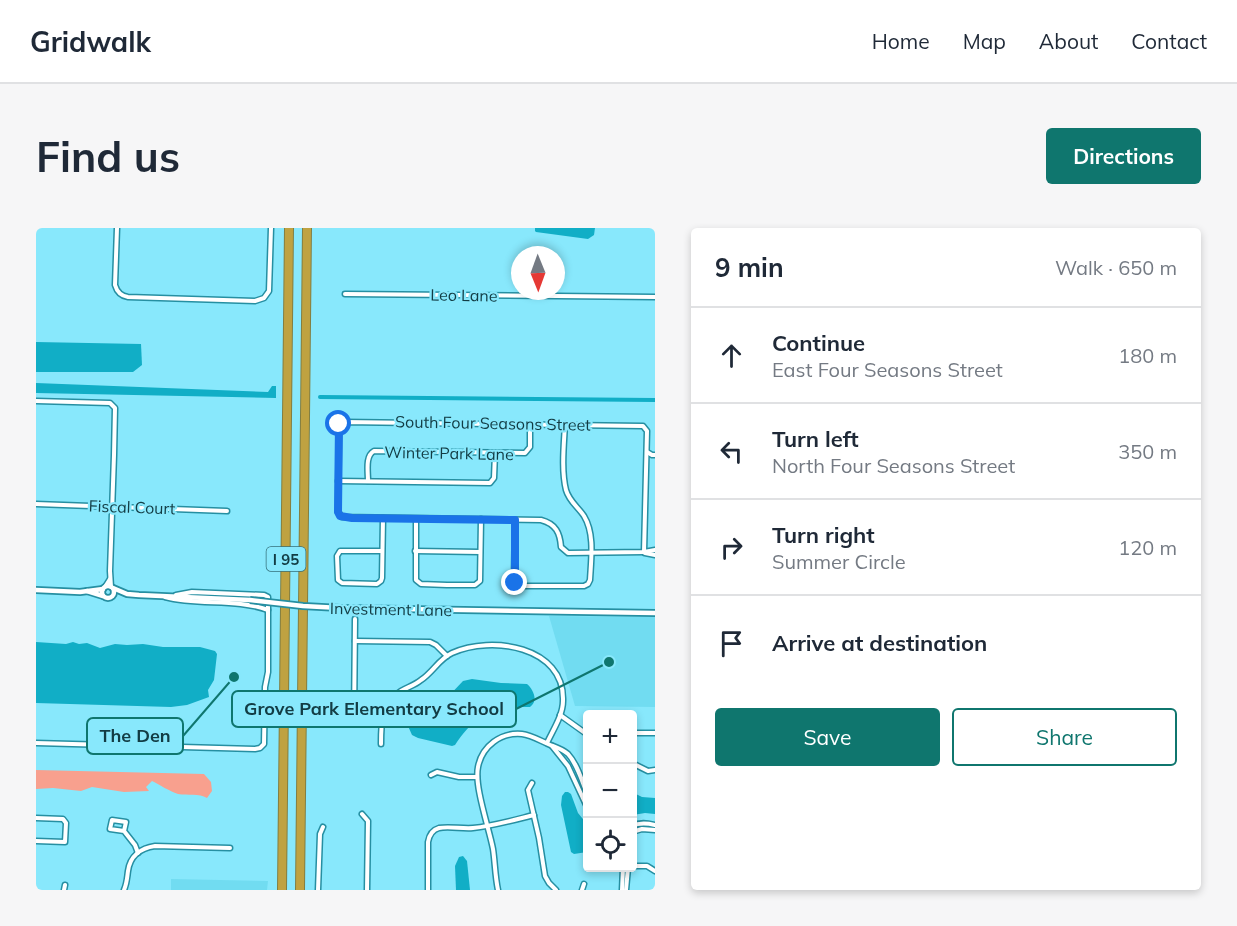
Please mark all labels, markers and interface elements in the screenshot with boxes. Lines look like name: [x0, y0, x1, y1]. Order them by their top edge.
text: Gridwalk: [30, 24, 151, 59]
text: Home: [872, 28, 930, 54]
text: Map: [963, 28, 1006, 54]
text: About: [1039, 28, 1098, 54]
text: Contact: [1131, 28, 1207, 54]
button: Directions: [1046, 128, 1201, 184]
text: Find us: [36, 130, 180, 183]
north arrow: [511, 246, 565, 300]
text: 9 min: [715, 251, 784, 284]
text: Walk · 650 m: [1055, 255, 1177, 280]
street label: Leo Lane: [430, 284, 498, 306]
text: Continue: [772, 329, 865, 357]
icon: ahead: [715, 339, 748, 372]
text: 180 m: [1118, 343, 1177, 368]
text: East Four Seasons Street: [772, 357, 1003, 382]
route start: [325, 410, 351, 436]
street label: South Four Seasons Street: [395, 411, 591, 435]
text: Turn left: [772, 425, 859, 453]
icon: left: [715, 435, 748, 468]
text: 350 m: [1118, 439, 1177, 464]
street label: Winter Park Lane: [384, 442, 514, 464]
text: North Four Seasons Street: [772, 453, 1015, 478]
street label: Fiscal Court: [88, 495, 176, 519]
text: Turn right: [772, 521, 875, 549]
icon: right: [715, 531, 748, 564]
text: 120 m: [1118, 535, 1177, 560]
road number: I 95: [266, 547, 306, 571]
text: Summer Circle: [772, 549, 906, 574]
route end: [501, 569, 527, 595]
street label: Investment Lane: [330, 598, 452, 620]
icon: arrive: [715, 627, 748, 660]
text: Arrive at destination: [772, 629, 987, 657]
callout: Grove Park Elementary School: [232, 691, 516, 727]
text: Grove Park Elementary School: [244, 697, 504, 720]
button: Save: [715, 708, 940, 766]
button: Share: [952, 708, 1177, 766]
map controls: [583, 710, 637, 872]
button: +: [583, 710, 637, 764]
callout: The Den: [87, 718, 183, 754]
text: The Den: [99, 724, 171, 747]
button: −: [583, 764, 637, 818]
button: locate: [583, 818, 637, 872]

